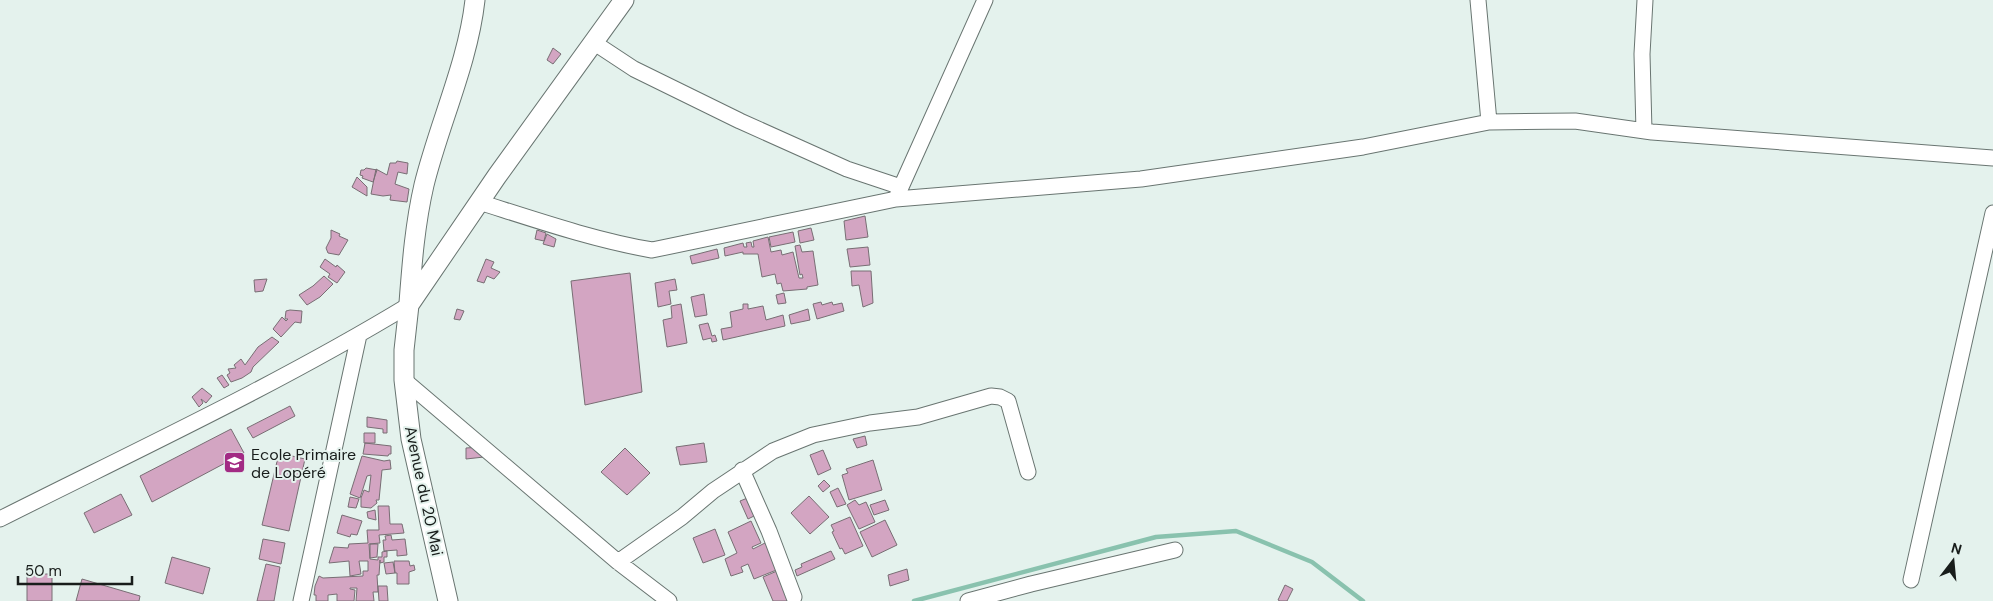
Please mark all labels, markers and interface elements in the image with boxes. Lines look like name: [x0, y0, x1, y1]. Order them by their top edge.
street label: Avenue du 20 Mai: [400, 424, 448, 558]
place label: Ecole Primaire de Lopéré: [251, 444, 356, 483]
school or university icon: Ecole Primaire de Lopéré: [223, 451, 247, 475]
north arrow: [1928, 536, 1978, 586]
text: N: [1949, 538, 1964, 559]
scale bar: [18, 554, 131, 586]
text: 50 m: [25, 561, 62, 581]

